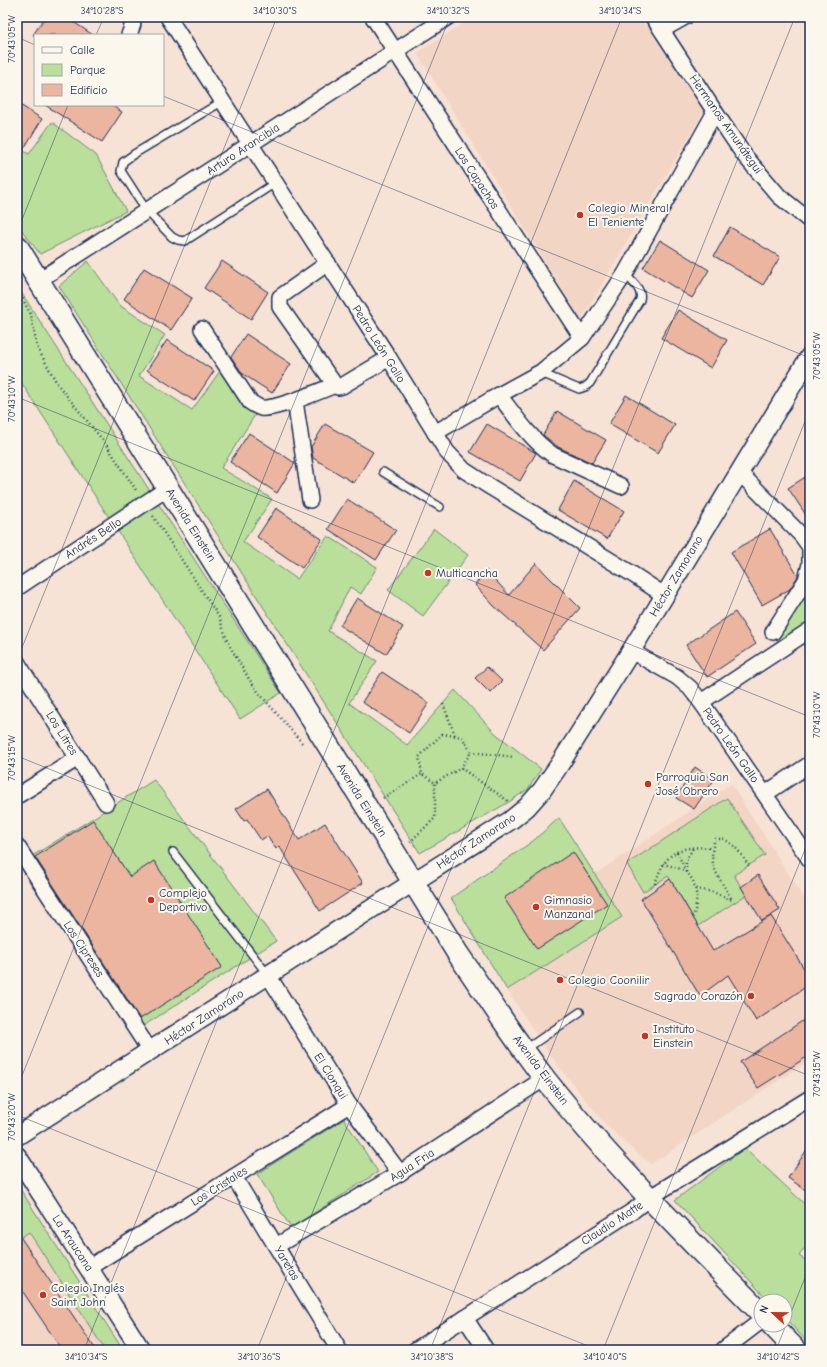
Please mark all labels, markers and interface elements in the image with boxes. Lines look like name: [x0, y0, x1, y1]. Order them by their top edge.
text: 34°10'28"S: [80, 5, 124, 17]
text: 34°10'30"S: [253, 5, 297, 17]
text: 34°10'32"S: [427, 5, 470, 17]
text: 34°10'34"S: [599, 5, 642, 17]
text: 70°43'05"W: [6, 15, 18, 63]
legend: [34, 34, 164, 106]
text: Calle: [70, 43, 95, 57]
text: Parque: [70, 63, 105, 77]
street label: Hermanos Amunátegui: [687, 72, 765, 176]
text: Edificio: [70, 83, 107, 97]
street label: Arturo Arancibia: [204, 120, 282, 178]
street label: Los Capachos: [452, 145, 502, 211]
place label: Colegio Mineral El Teniente: [588, 201, 669, 229]
marker: Colegio Mineral El Teniente: [575, 210, 585, 220]
street label: Pedro León Gallo: [350, 303, 408, 385]
text: 70°43'05"W: [811, 332, 823, 380]
text: 70°43'10"W: [6, 375, 18, 422]
street label: Avenida Einstein: [163, 486, 219, 564]
street label: Andrés Bello: [62, 515, 124, 561]
street label: Héctor Zamorano: [646, 533, 706, 619]
place label: Multicancha: [436, 566, 498, 580]
marker: Multicancha: [423, 568, 433, 578]
text: 70°43'10"W: [811, 691, 823, 738]
street label: Pedro León Gallo: [700, 705, 762, 785]
street label: Los Litres: [43, 709, 81, 757]
text: 70°43'15"W: [6, 735, 18, 781]
street label: Avenida Einstein: [334, 761, 390, 839]
place label: Parroquia San José Obrero: [656, 770, 729, 798]
marker: Parroquia San José Obrero: [643, 779, 653, 789]
street label: Héctor Zamorano: [434, 810, 518, 872]
place label: Complejo Deportivo: [159, 886, 207, 914]
place label: Gimnasio Manzanal: [544, 893, 593, 921]
marker: Complejo Deportivo: [146, 895, 156, 905]
marker: Gimnasio Manzanal: [531, 902, 541, 912]
street label: Los Cipreses: [61, 918, 107, 980]
place label: Colegio Coonilir: [568, 973, 650, 987]
marker: Colegio Coonilir: [555, 975, 565, 985]
street label: Héctor Zamorano: [162, 986, 246, 1048]
place label: Sagrado Corazón: [654, 989, 743, 1003]
marker: Sagrado Corazón: [746, 991, 756, 1001]
place label: Instituto Einstein: [653, 1022, 694, 1050]
marker: Instituto Einstein: [640, 1031, 650, 1041]
street label: Avenida Einstein: [510, 1032, 572, 1108]
street label: El Clonqui: [311, 1050, 351, 1102]
text: 70°43'15"W: [811, 1051, 823, 1097]
text: 70°43'20"W: [6, 1093, 18, 1141]
street label: Agua Fria: [387, 1145, 437, 1185]
street label: Los Cristales: [188, 1163, 250, 1209]
street label: Claudio Matte: [579, 1198, 645, 1248]
street label: La Araucana: [50, 1212, 96, 1274]
street label: Yaretas: [271, 1243, 303, 1283]
place label: Colegio Inglés Saint John: [51, 1281, 124, 1309]
marker: Colegio Inglés Saint John: [38, 1290, 48, 1300]
north arrow: [753, 1293, 793, 1333]
text: N: [757, 1304, 772, 1315]
text: 34°10'34"S: [65, 1351, 108, 1363]
text: 34°10'36"S: [237, 1351, 281, 1363]
text: 34°10'38"S: [411, 1351, 454, 1363]
text: 34°10'40"S: [583, 1351, 627, 1363]
text: 34°10'42"S: [757, 1351, 800, 1363]

